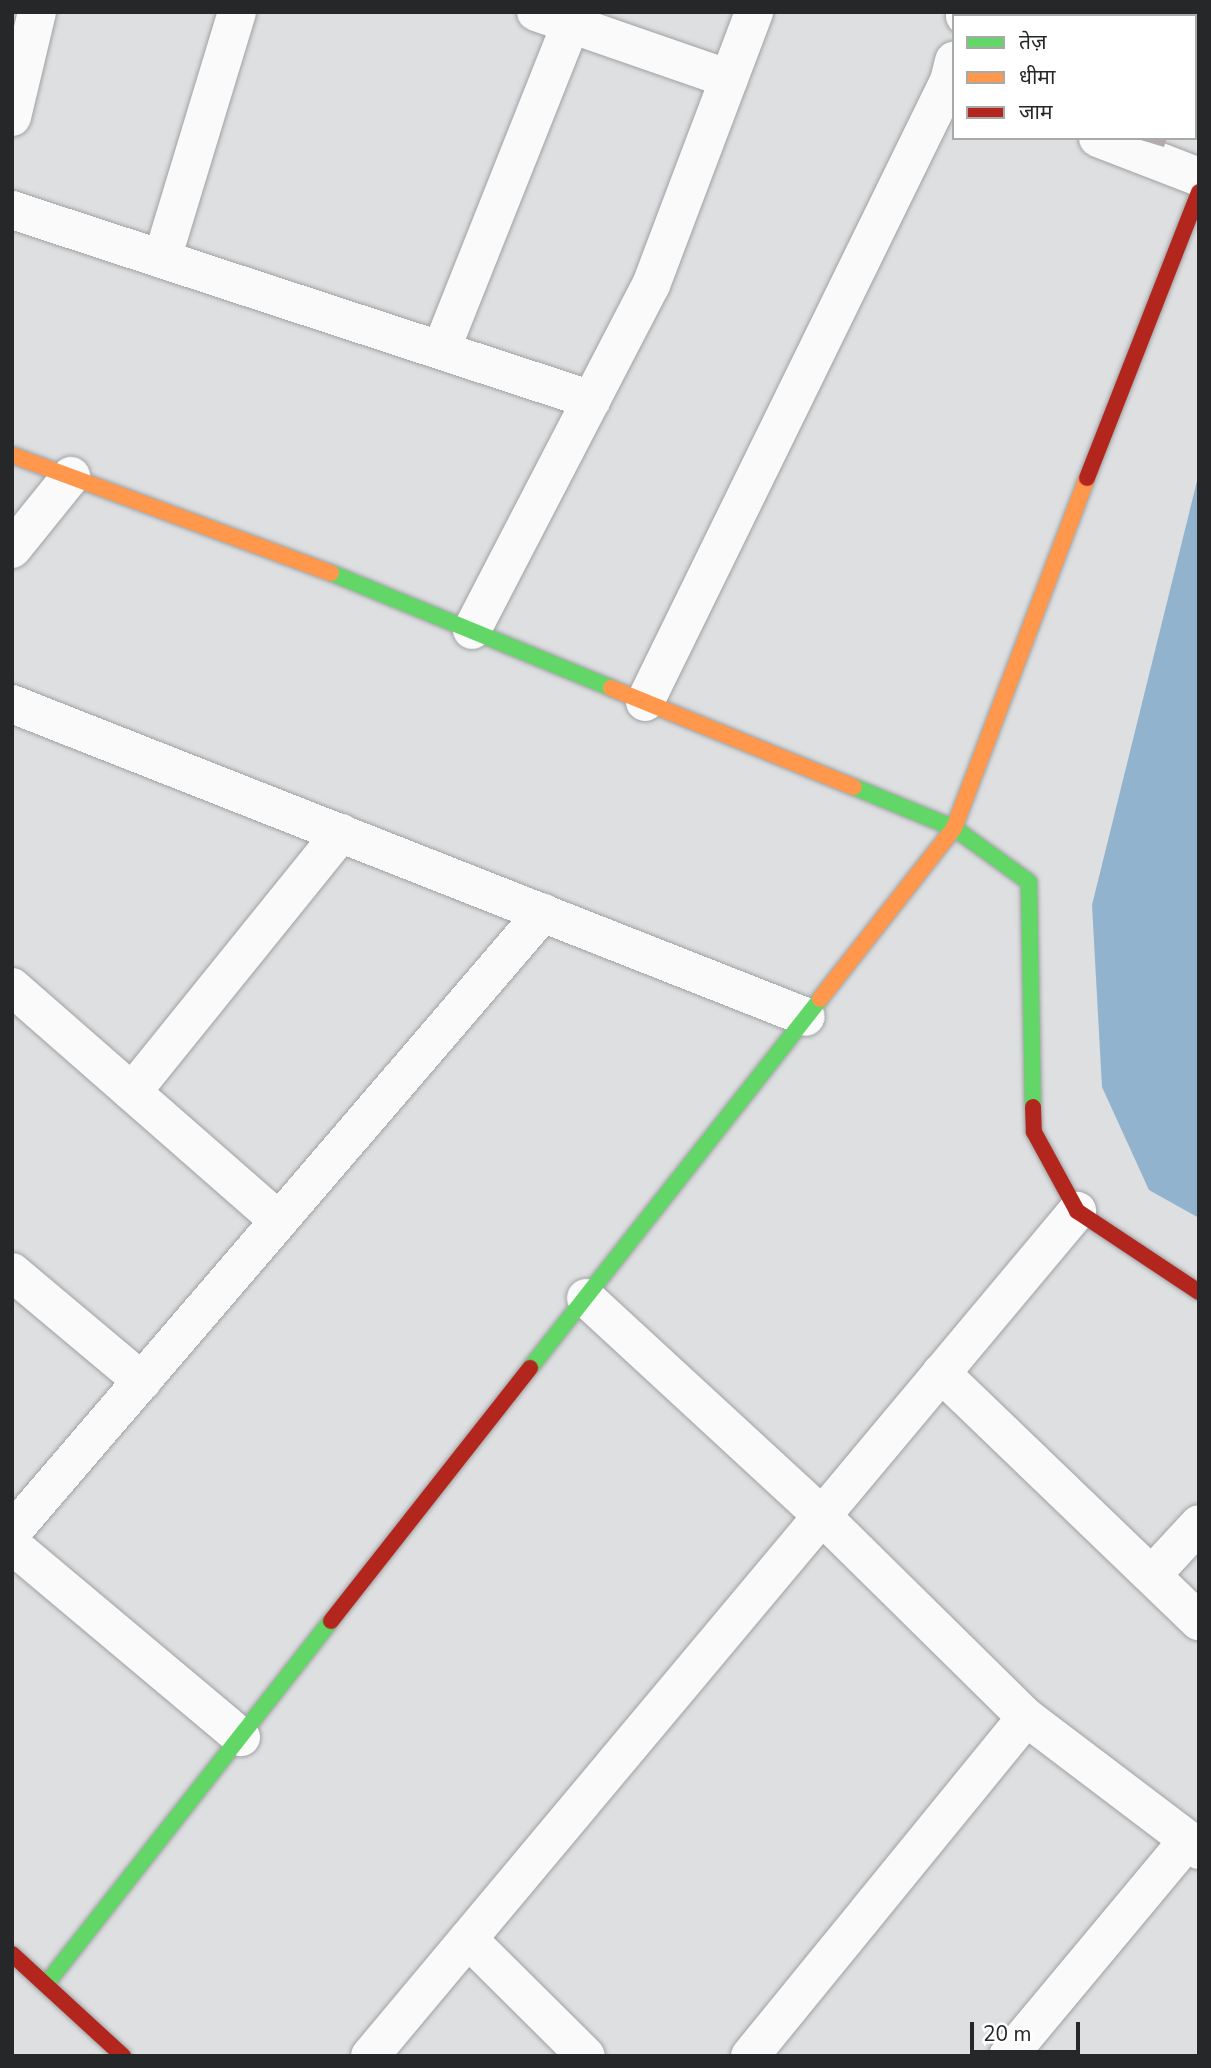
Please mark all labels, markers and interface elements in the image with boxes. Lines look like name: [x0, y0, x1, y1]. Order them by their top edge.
legend: [952, 14, 1197, 140]
text: तेज़: [1019, 28, 1047, 56]
text: धीमा: [1019, 63, 1055, 91]
text: जाम: [1019, 98, 1053, 126]
scale bar: [973, 2008, 1083, 2052]
text: 20 m: [983, 2020, 1032, 2048]

